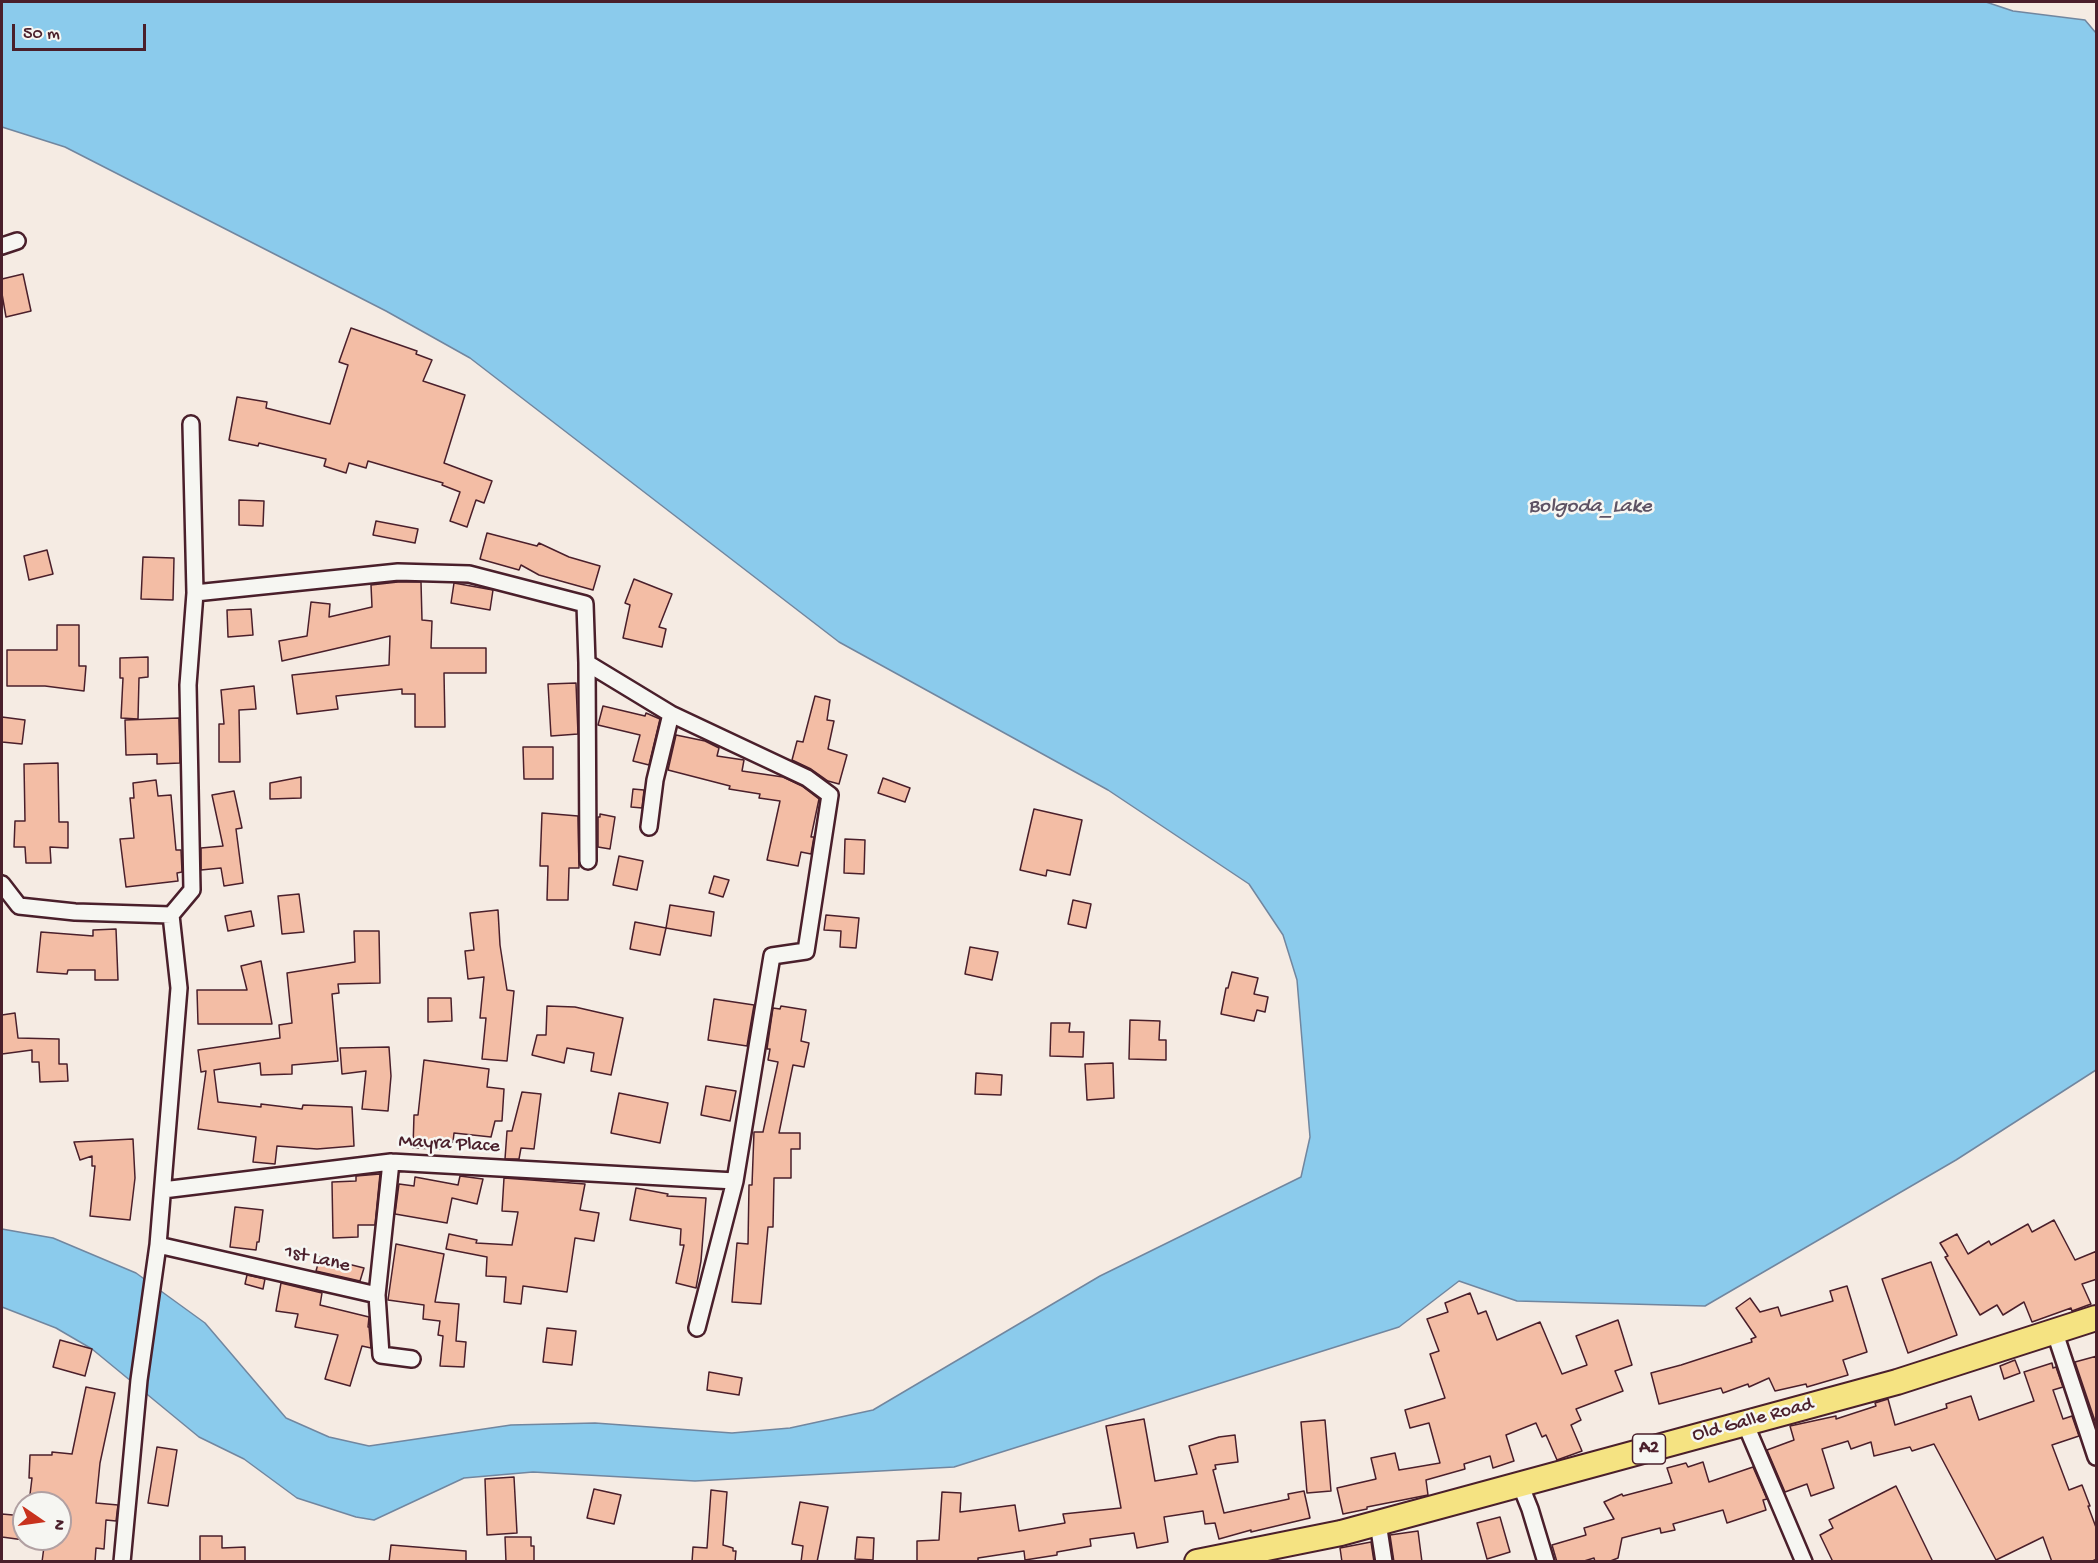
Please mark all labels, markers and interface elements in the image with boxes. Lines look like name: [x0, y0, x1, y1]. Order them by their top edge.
scale bar: [15, 12, 148, 50]
text: 50 m: [23, 24, 60, 45]
water label: Bolgoda_Lake: [1528, 495, 1652, 521]
street label: Mayra Place: [398, 1130, 500, 1160]
street label: 1st Lane: [282, 1241, 352, 1279]
street label: Old Galle Road: [1690, 1393, 1816, 1449]
road number: A2: [1632, 1434, 1666, 1464]
north arrow: [12, 1491, 72, 1551]
text: N: [48, 1517, 69, 1532]

